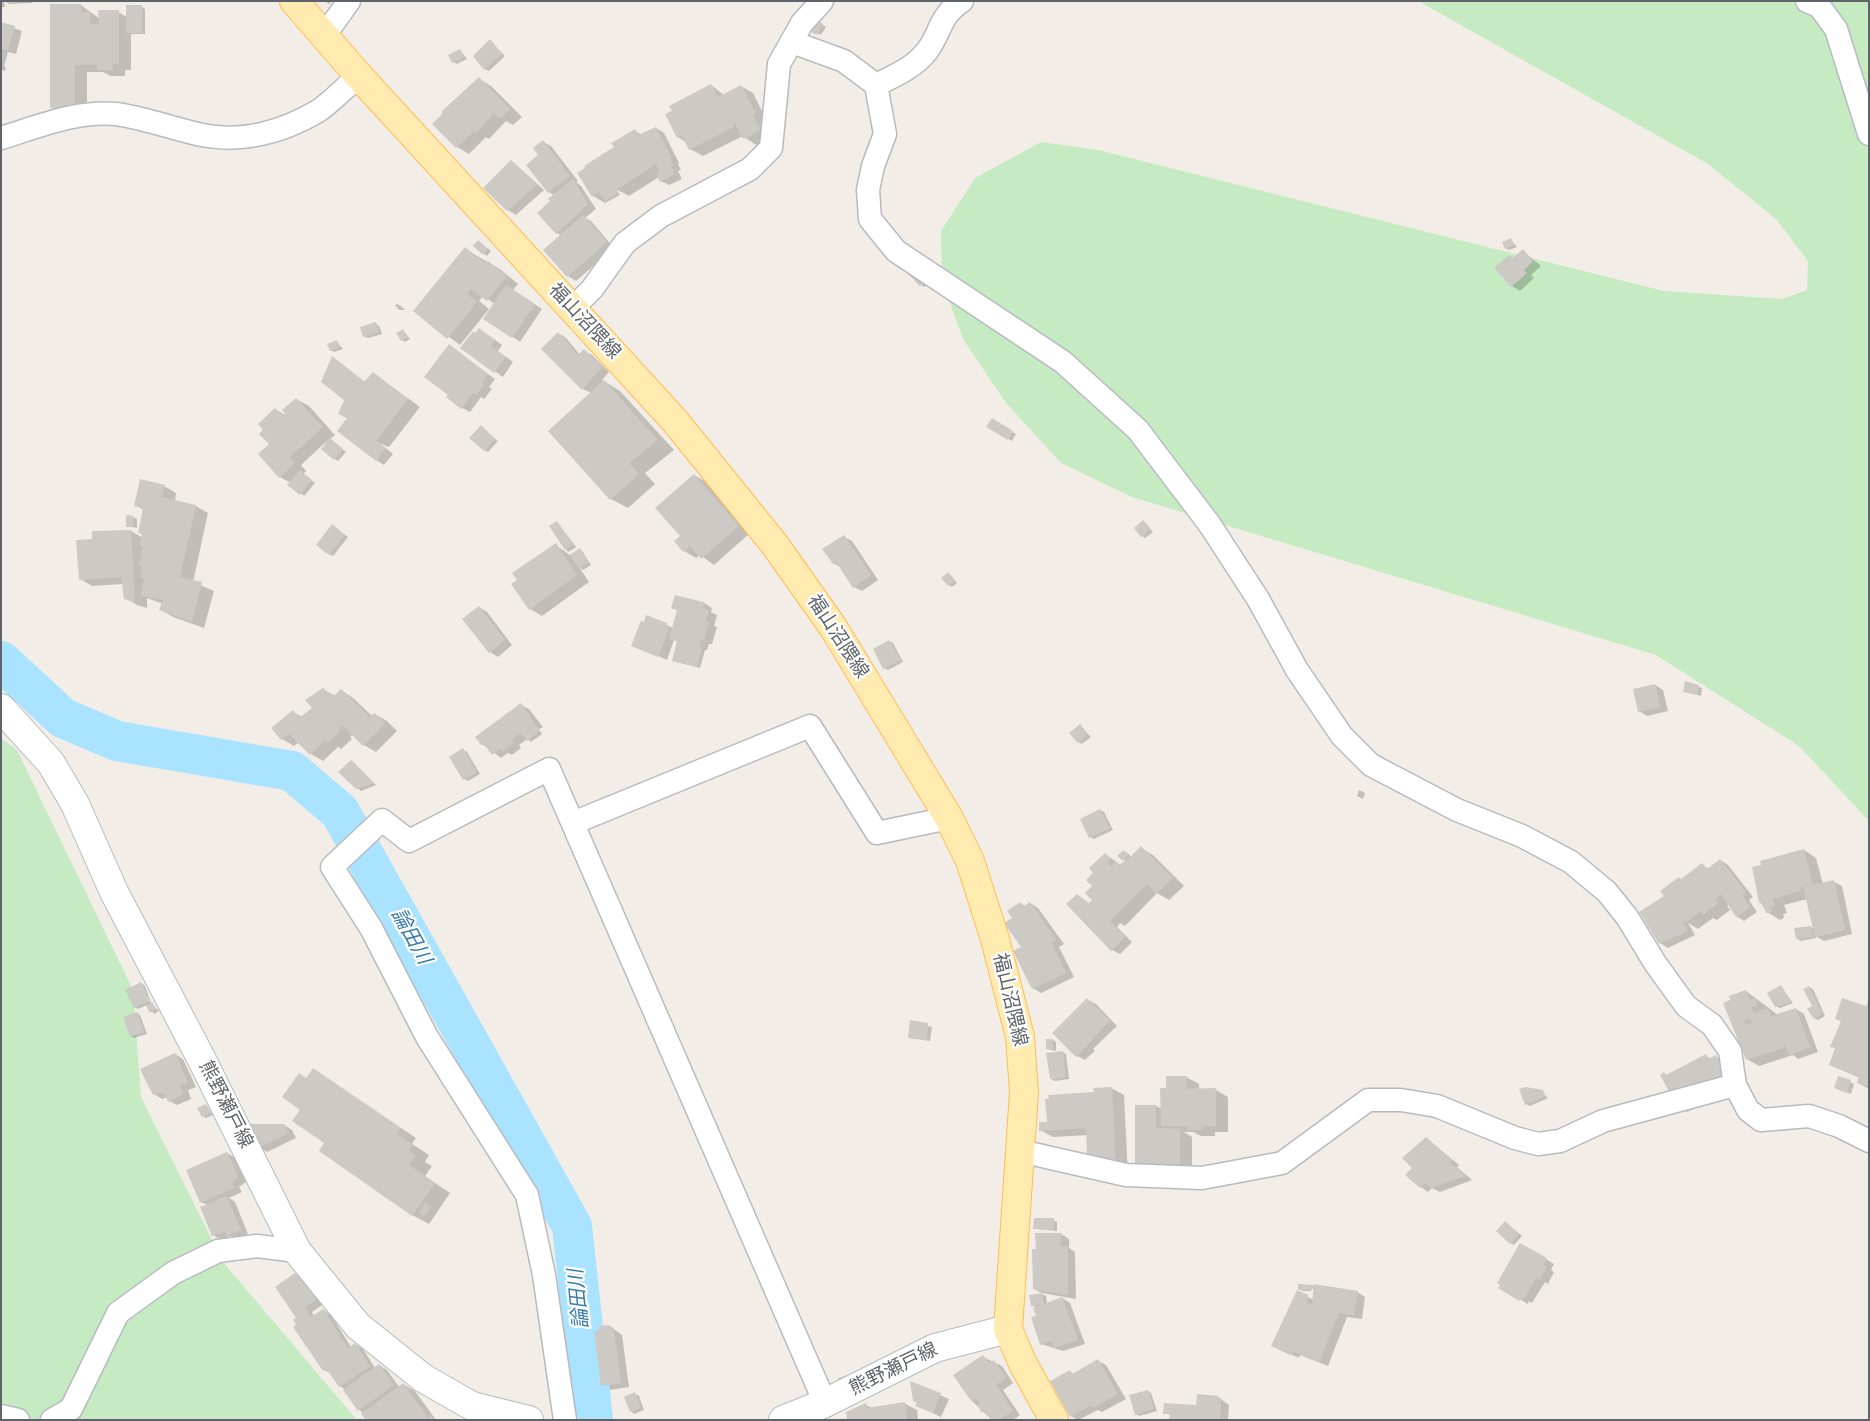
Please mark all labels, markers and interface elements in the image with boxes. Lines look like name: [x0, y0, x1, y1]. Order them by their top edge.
street label: 福山沼隈線: [543, 279, 625, 365]
street label: 福山沼隈線: [802, 591, 872, 683]
water label: 論田川: [385, 905, 435, 969]
street label: 福山沼隈線: [987, 951, 1031, 1049]
street label: 熊野瀬戸線: [193, 1058, 257, 1152]
water label: 論田川: [565, 1268, 595, 1330]
street label: 熊野瀬戸線: [846, 1339, 942, 1401]

